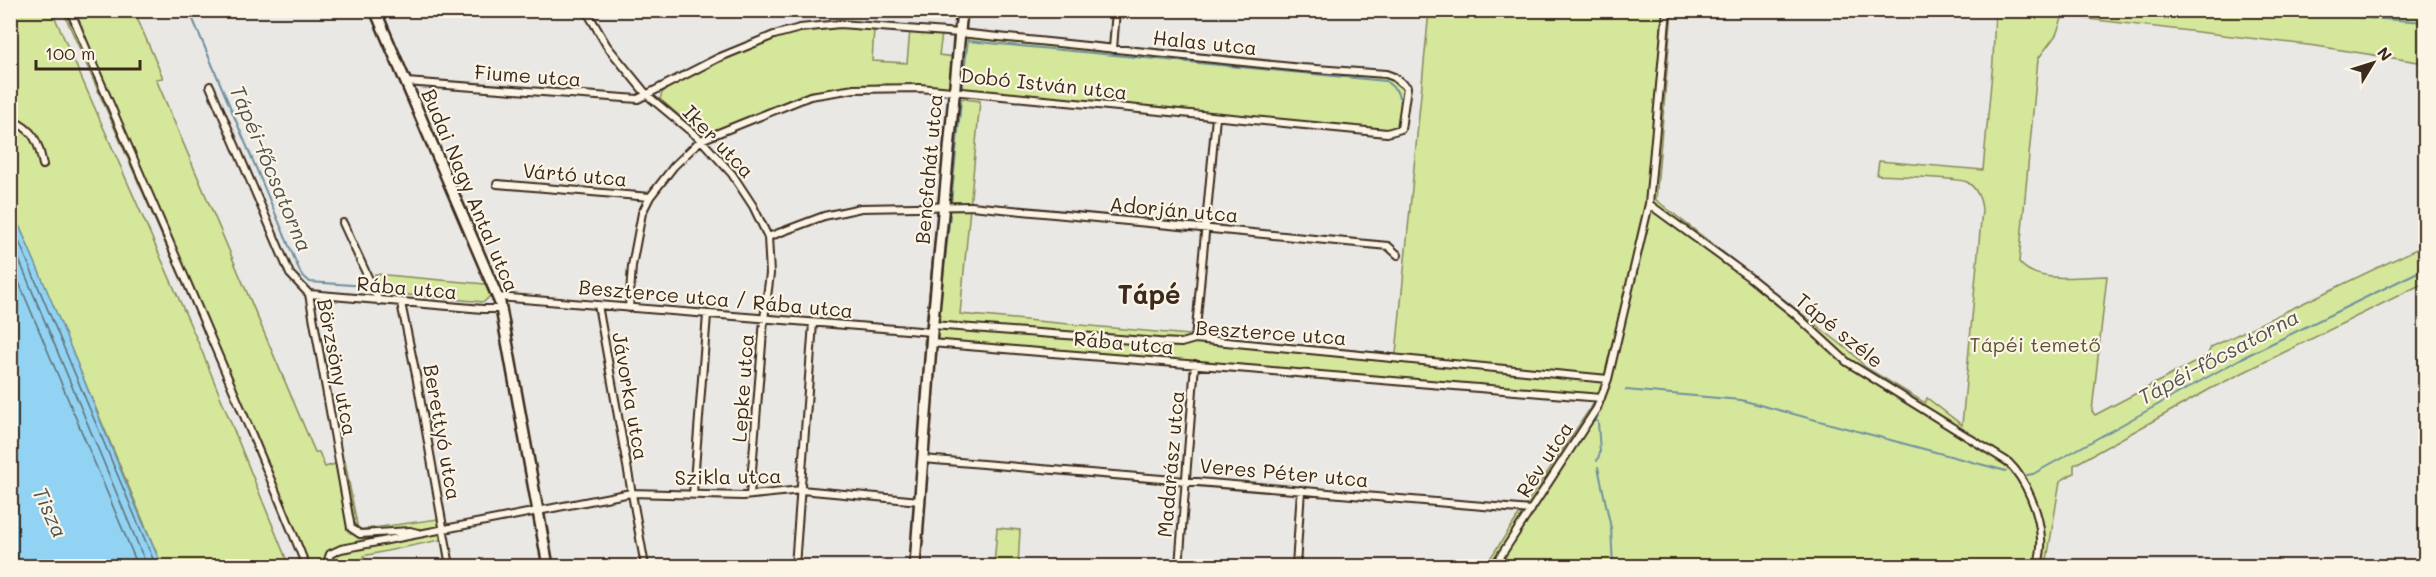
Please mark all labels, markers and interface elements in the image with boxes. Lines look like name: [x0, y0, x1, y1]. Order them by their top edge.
street label: Halas utca: [1152, 24, 1258, 60]
scale bar: [36, 33, 140, 71]
north arrow: [2343, 33, 2403, 93]
text: 100 m: [45, 41, 95, 65]
text: N: [2373, 42, 2397, 65]
street label: Fiume utca: [474, 58, 582, 92]
street label: Dobó István utca: [959, 61, 1129, 105]
water label: Tápéi-főcsatorna: [225, 81, 319, 255]
street label: Budai Nagy Antal utca: [416, 84, 526, 296]
street label: Bencfahát utca: [908, 93, 948, 245]
street label: Iker utca: [678, 99, 760, 183]
street label: Vártó utca: [522, 156, 628, 192]
street label: Adorján utca: [1109, 190, 1239, 228]
street label: Rába utca: [356, 270, 458, 304]
street label: Beszterce utca / Rába utca: [578, 273, 854, 323]
district label: Tápé: [1117, 277, 1181, 311]
street label: Tápé széle: [1791, 287, 1889, 373]
street label: Börzsöny utca: [312, 296, 364, 438]
water label: Tápéi-főcsatorna: [2133, 302, 2303, 410]
street label: Beszterce utca: [1195, 314, 1347, 350]
street label: Rába utca: [1073, 325, 1175, 359]
street label: Jávorka utca: [607, 330, 655, 462]
park label: Tápéi temető: [1970, 331, 2101, 357]
street label: Lepke utca: [725, 333, 759, 443]
street label: Berettyó utca: [418, 362, 468, 502]
street label: Madarász utca: [1151, 390, 1189, 538]
street label: Rév utca: [1510, 416, 1578, 502]
street label: Veres Péter utca: [1198, 452, 1370, 492]
street label: Szikla utca: [674, 462, 782, 490]
water label: Tisza: [28, 482, 74, 542]

